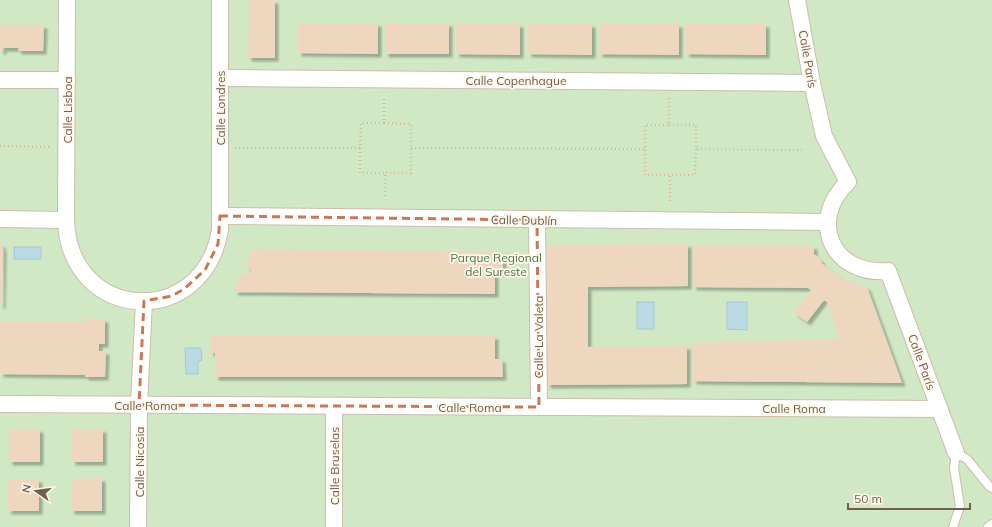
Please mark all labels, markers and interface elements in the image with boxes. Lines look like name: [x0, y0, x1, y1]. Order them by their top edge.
street label: Calle París: [796, 29, 820, 89]
street label: Calle Londres: [213, 71, 228, 145]
street label: Calle Copenhague: [466, 73, 566, 88]
street label: Calle Lisboa: [60, 76, 75, 144]
street label: Calle Dublín: [491, 212, 557, 228]
park label: Parque Regional del Sureste: [450, 250, 542, 279]
street label: Calle La Valeta: [531, 295, 546, 379]
street label: Calle París: [905, 332, 939, 392]
street label: Calle Roma: [114, 398, 178, 413]
street label: Calle Roma: [438, 400, 502, 415]
street label: Calle Roma: [762, 401, 826, 416]
street label: Calle Nicosia: [132, 426, 147, 498]
street label: Calle Bruselas: [327, 427, 342, 505]
north arrow: [16, 471, 56, 511]
text: N: [18, 483, 34, 494]
scale bar: [848, 485, 970, 511]
text: 50 m: [854, 491, 882, 506]

